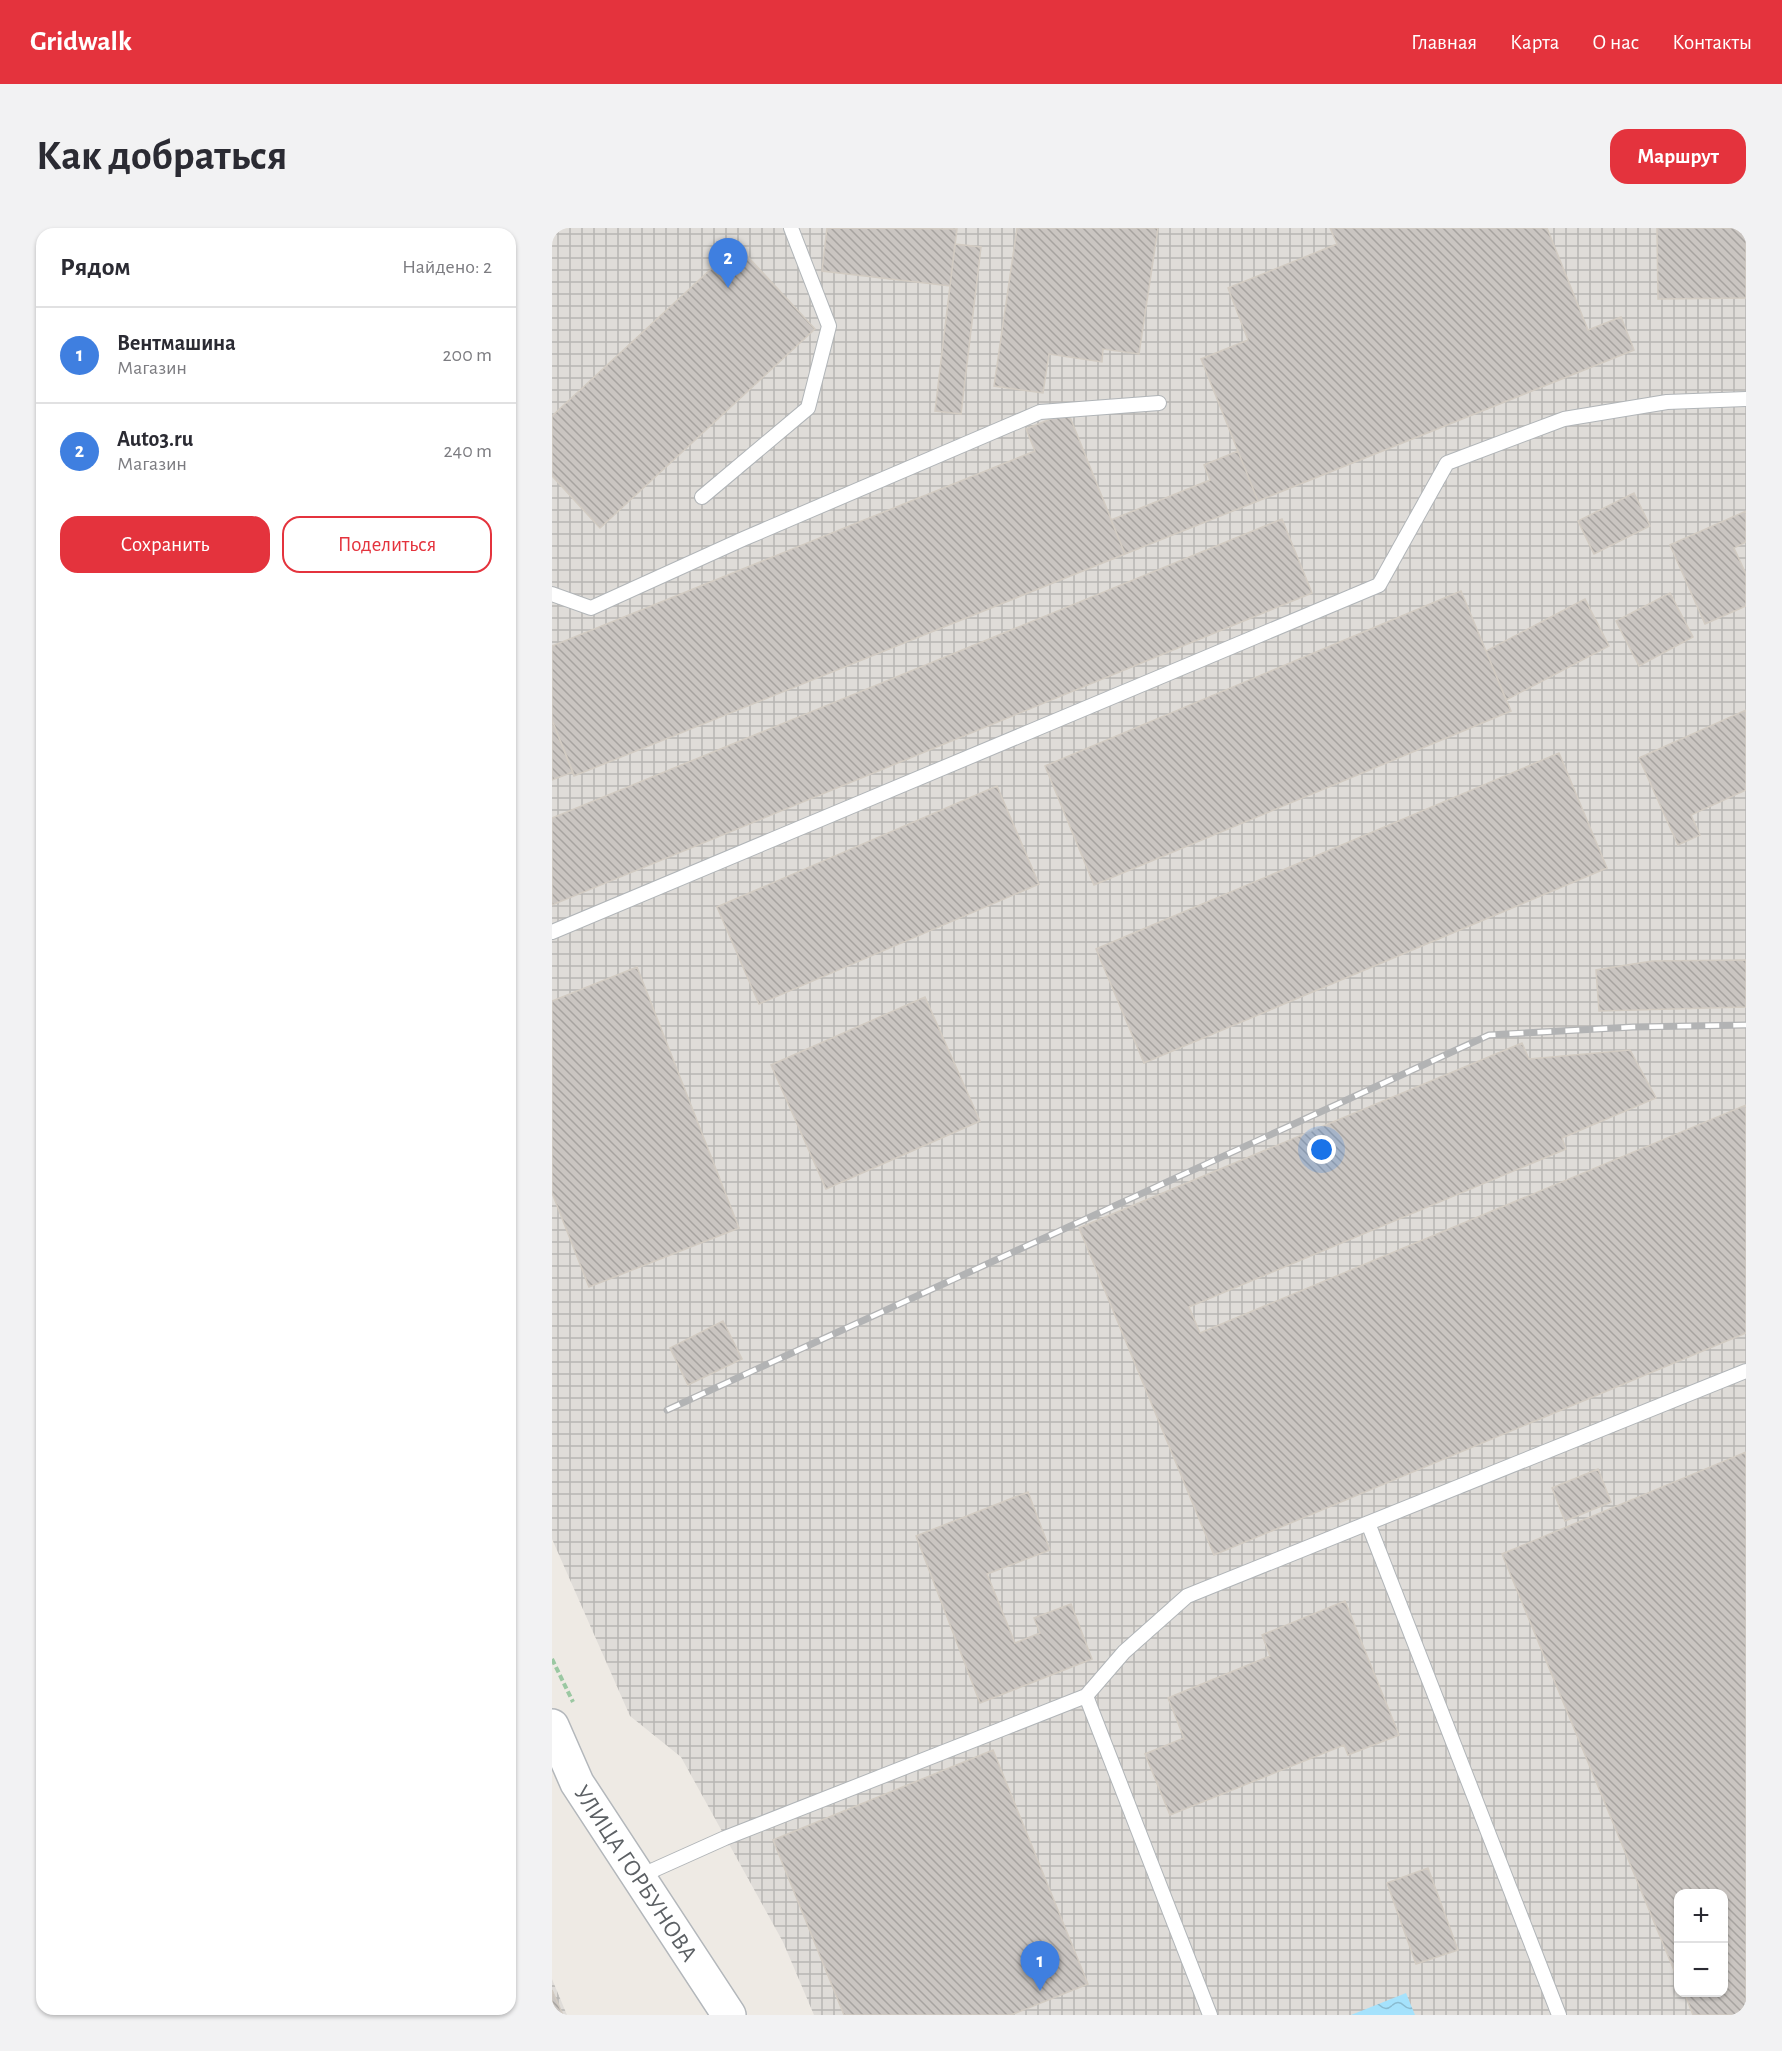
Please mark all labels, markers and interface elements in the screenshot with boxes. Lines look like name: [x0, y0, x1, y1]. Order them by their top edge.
text: Gridwalk: [30, 28, 132, 56]
text: Главная: [1411, 32, 1477, 53]
text: Карта: [1510, 32, 1559, 53]
text: О нас: [1592, 32, 1639, 53]
text: Контакты: [1672, 32, 1752, 53]
button: Маршрут: [1610, 129, 1746, 184]
text: Как добраться: [36, 135, 287, 177]
pin: 2: [708, 238, 747, 288]
text: Рядом: [60, 254, 131, 280]
text: Найдено: 2: [402, 257, 492, 277]
text: Вентмашина: [117, 332, 236, 354]
text: 1: [76, 345, 83, 365]
text: 200 m: [442, 345, 492, 365]
text: Магазин: [117, 358, 187, 378]
text: Auto3.ru: [117, 428, 193, 450]
text: 2: [75, 441, 84, 461]
text: 240 m: [443, 441, 492, 461]
text: Магазин: [117, 454, 187, 474]
button: Сохранить: [60, 516, 270, 573]
button: Поделиться: [282, 516, 492, 573]
your location: [1307, 1135, 1336, 1164]
street label: УЛИЦА ГОРБУНОВА: [569, 1781, 701, 1966]
map controls: [1674, 1889, 1728, 1997]
button: +: [1674, 1889, 1728, 1943]
pin: 1: [1020, 1942, 1060, 1991]
button: −: [1674, 1943, 1728, 1997]

